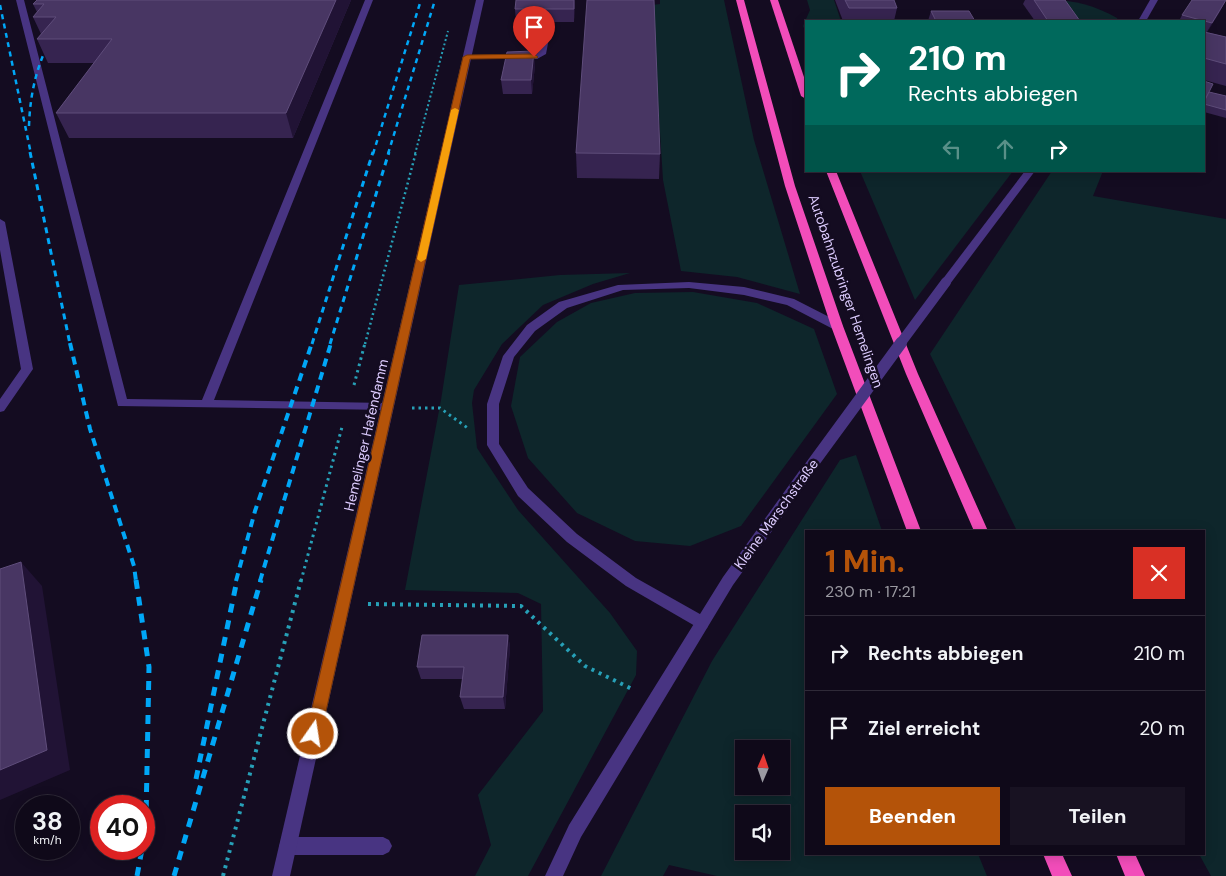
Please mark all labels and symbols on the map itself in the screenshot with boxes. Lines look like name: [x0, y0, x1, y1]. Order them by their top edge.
pin: [513, 6, 555, 57]
street label: Autobahnzubringer Hemelingen: [804, 192, 888, 390]
street label: Hemelinger Hafendamm: [340, 357, 392, 513]
street label: Kleine Marschstraße: [730, 455, 822, 573]
position arrow: [286, 707, 338, 759]
north arrow: [735, 740, 790, 795]
speed limit sign: 40: [90, 795, 155, 860]

